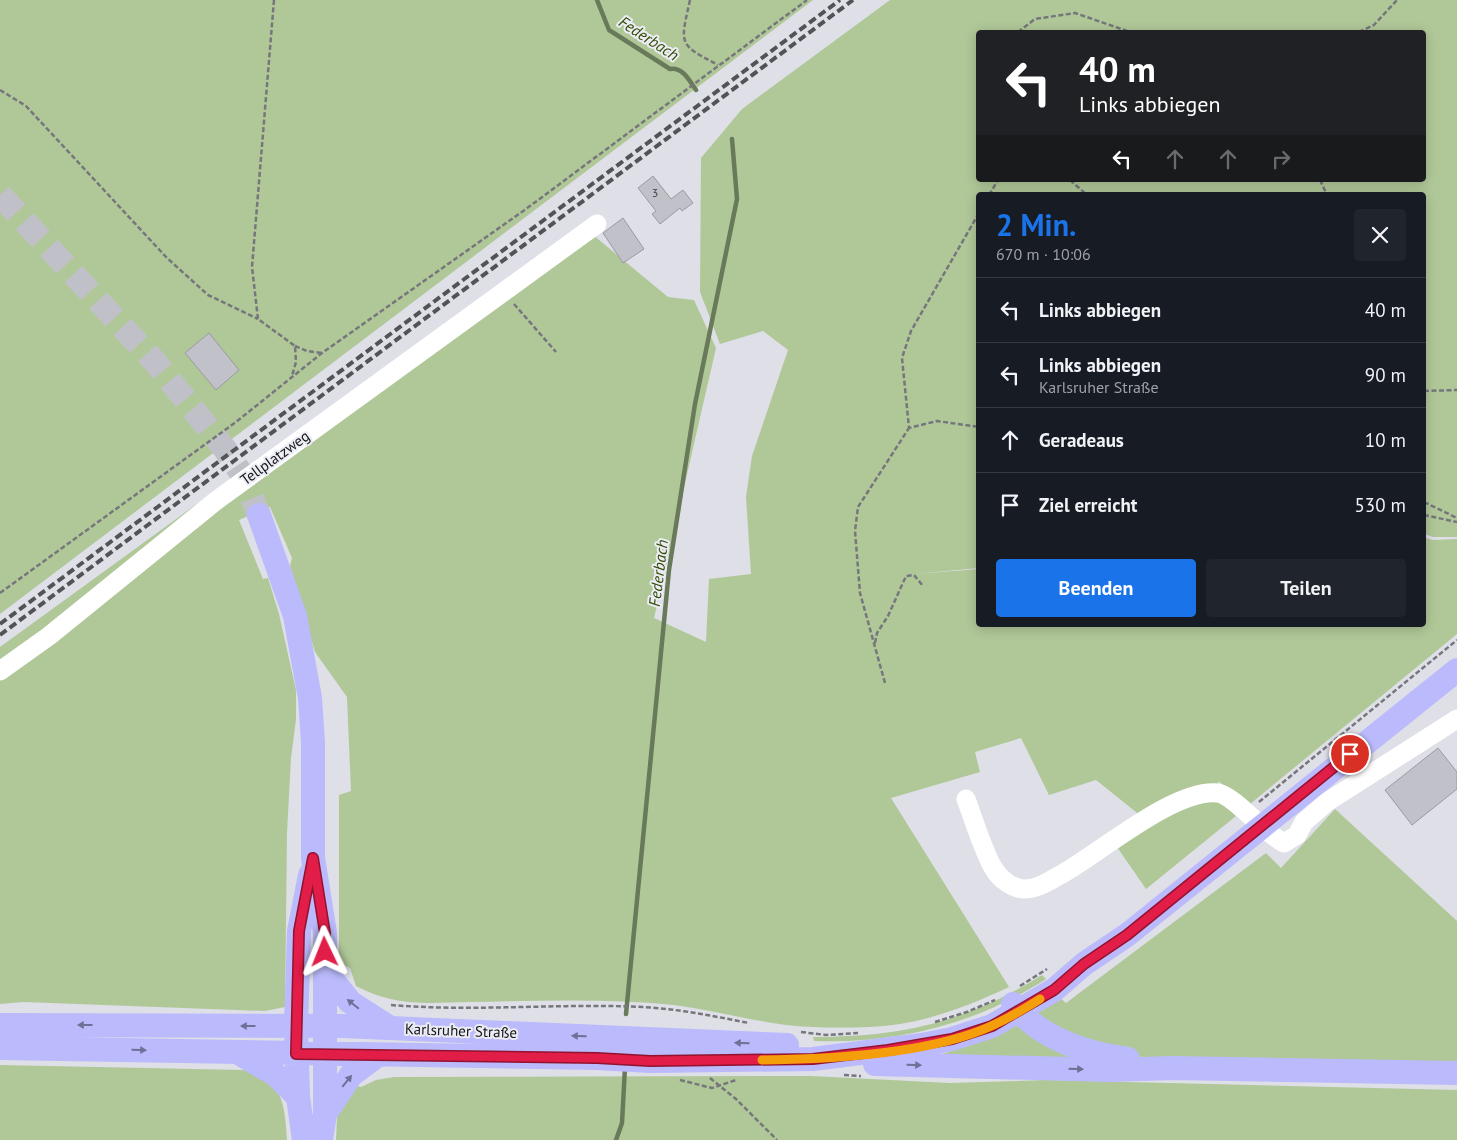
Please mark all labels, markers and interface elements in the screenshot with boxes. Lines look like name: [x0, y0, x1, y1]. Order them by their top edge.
water label: Federbach: [615, 11, 683, 65]
text: 40 m: [1079, 46, 1156, 92]
icon: left: [996, 50, 1061, 115]
text: Links abbiegen: [1079, 90, 1221, 118]
icon: left: [1108, 145, 1136, 173]
icon: ahead: [1161, 145, 1189, 173]
icon: ahead: [1214, 145, 1242, 173]
icon: right: [1267, 145, 1295, 173]
house number: 3: [652, 185, 658, 200]
text: 2 Min.: [996, 205, 1076, 244]
button: close: [1354, 209, 1406, 261]
text: 670 m · 10:06: [996, 244, 1091, 264]
icon: left: [996, 296, 1024, 324]
text: Links abbiegen: [1039, 298, 1161, 322]
text: 40 m: [1365, 298, 1406, 322]
text: Links abbiegen: [1039, 353, 1161, 377]
icon: left: [996, 361, 1024, 389]
text: 90 m: [1365, 363, 1406, 387]
text: Karlsruher Straße: [1039, 377, 1159, 397]
street label: Tellplatzweg: [236, 426, 313, 489]
icon: ahead: [996, 426, 1024, 454]
text: Geradeaus: [1039, 428, 1124, 452]
text: 10 m: [1365, 428, 1406, 452]
icon: arrive: [996, 491, 1024, 519]
text: Ziel erreicht: [1039, 493, 1137, 517]
text: 530 m: [1354, 493, 1406, 517]
water label: Federbach: [644, 538, 672, 608]
button: Beenden: [996, 559, 1196, 617]
button: Teilen: [1206, 559, 1406, 617]
pin: [1329, 733, 1371, 775]
icon: arrive: [1336, 740, 1364, 768]
position arrow: [298, 925, 350, 977]
one-way arrow: [347, 998, 360, 1009]
street label: Karlsruher Straße: [405, 1019, 517, 1042]
one-way arrow: [77, 1020, 93, 1028]
one-way arrow: [239, 1022, 255, 1030]
one-way arrow: [571, 1031, 587, 1039]
one-way arrow: [733, 1039, 749, 1047]
one-way arrow: [131, 1046, 147, 1054]
one-way arrow: [906, 1061, 922, 1069]
one-way arrow: [1069, 1066, 1085, 1074]
one-way arrow: [342, 1074, 353, 1087]

